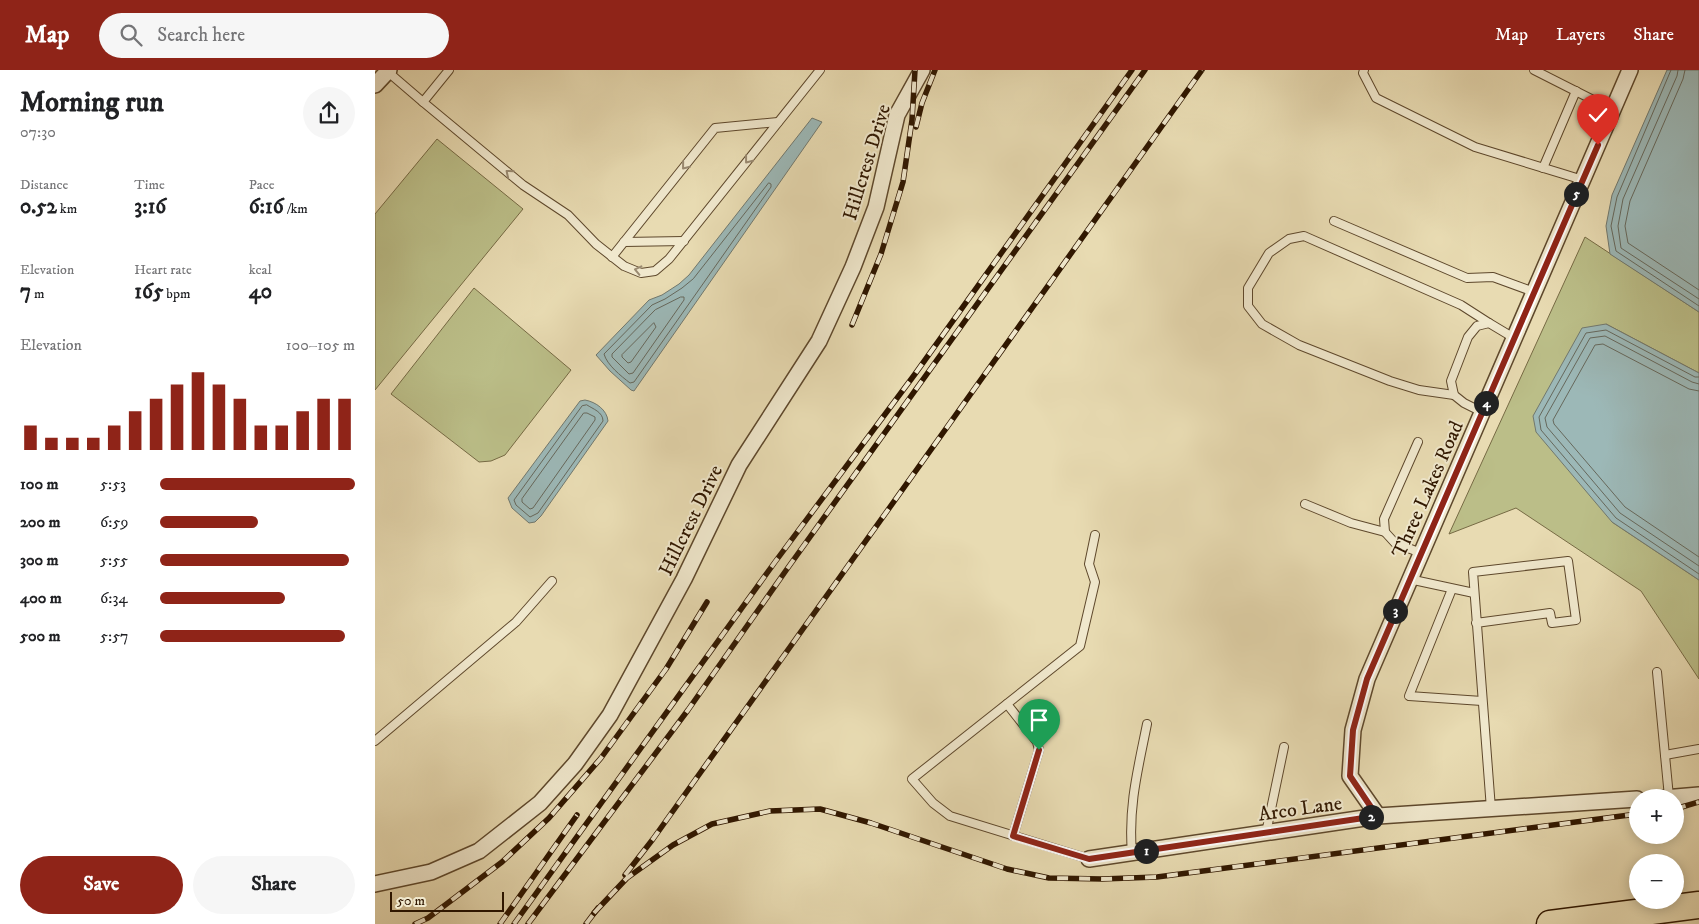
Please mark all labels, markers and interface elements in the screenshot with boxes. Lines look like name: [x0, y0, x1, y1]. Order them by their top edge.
search box: [99, 13, 449, 58]
text: Map: [25, 20, 69, 50]
icon: search: [117, 21, 145, 49]
text: Search here: [157, 24, 245, 47]
text: Map: [1495, 24, 1528, 46]
text: Layers: [1556, 24, 1605, 46]
text: Share: [1633, 24, 1674, 46]
text: Morning run: [20, 85, 164, 120]
button: share: [303, 87, 355, 139]
pin: [1577, 94, 1619, 145]
street label: Hillcrest Drive: [838, 101, 897, 224]
icon: check: [1584, 101, 1612, 129]
text: 07:30: [20, 122, 56, 142]
one-way arrow: [745, 155, 754, 164]
one-way arrow: [682, 160, 690, 169]
one-way arrow: [506, 170, 515, 179]
text: Distance: [20, 176, 68, 194]
text: Time: [134, 176, 165, 194]
text: Pace: [249, 176, 275, 194]
pin: 5: [1563, 182, 1589, 206]
text: 5: [1573, 185, 1580, 203]
text: 0.52: [20, 194, 57, 220]
text: 3:16: [134, 194, 166, 220]
text: 6:16: [249, 194, 284, 220]
text: km: [57, 200, 77, 218]
text: /km: [284, 200, 308, 218]
text: Elevation: [20, 261, 74, 279]
text: Heart rate: [134, 261, 192, 279]
text: kcal: [249, 261, 272, 279]
one-way arrow: [634, 265, 642, 276]
text: 7: [20, 279, 31, 305]
text: 165: [134, 279, 163, 305]
text: 40: [249, 279, 272, 305]
text: m: [31, 285, 45, 303]
text: bpm: [163, 285, 190, 303]
text: Elevation: [20, 335, 82, 355]
text: 100–105 m: [286, 335, 355, 355]
pin: 4: [1473, 390, 1499, 416]
text: 4: [1482, 394, 1491, 412]
street label: Three Lakes Road: [1387, 417, 1470, 562]
street label: Hillcrest Drive: [654, 461, 729, 580]
text: 100 m: [20, 474, 59, 494]
text: 5:53: [100, 474, 126, 494]
text: 200 m: [20, 512, 61, 532]
text: 6:59: [100, 512, 128, 532]
text: 300 m: [20, 550, 59, 570]
text: 5:55: [100, 550, 128, 570]
text: 400 m: [20, 588, 62, 608]
text: 6:34: [100, 588, 128, 608]
pin: 3: [1383, 598, 1407, 624]
text: 3: [1393, 602, 1398, 620]
text: 500 m: [20, 626, 61, 646]
text: 5:57: [100, 626, 129, 646]
pin: [1018, 699, 1060, 750]
icon: arrive: [1025, 706, 1053, 734]
map controls: [1629, 789, 1684, 909]
button: +: [1629, 789, 1684, 844]
street label: Arco Lane: [1257, 791, 1344, 828]
pin: 2: [1359, 804, 1383, 830]
text: 2: [1368, 808, 1375, 826]
pin: 1: [1133, 838, 1159, 864]
text: 1: [1144, 842, 1149, 860]
button: −: [1629, 854, 1684, 909]
button: Save: [20, 856, 183, 914]
button: Share: [193, 856, 355, 914]
scale bar: [390, 889, 504, 912]
text: 50 m: [397, 892, 425, 910]

